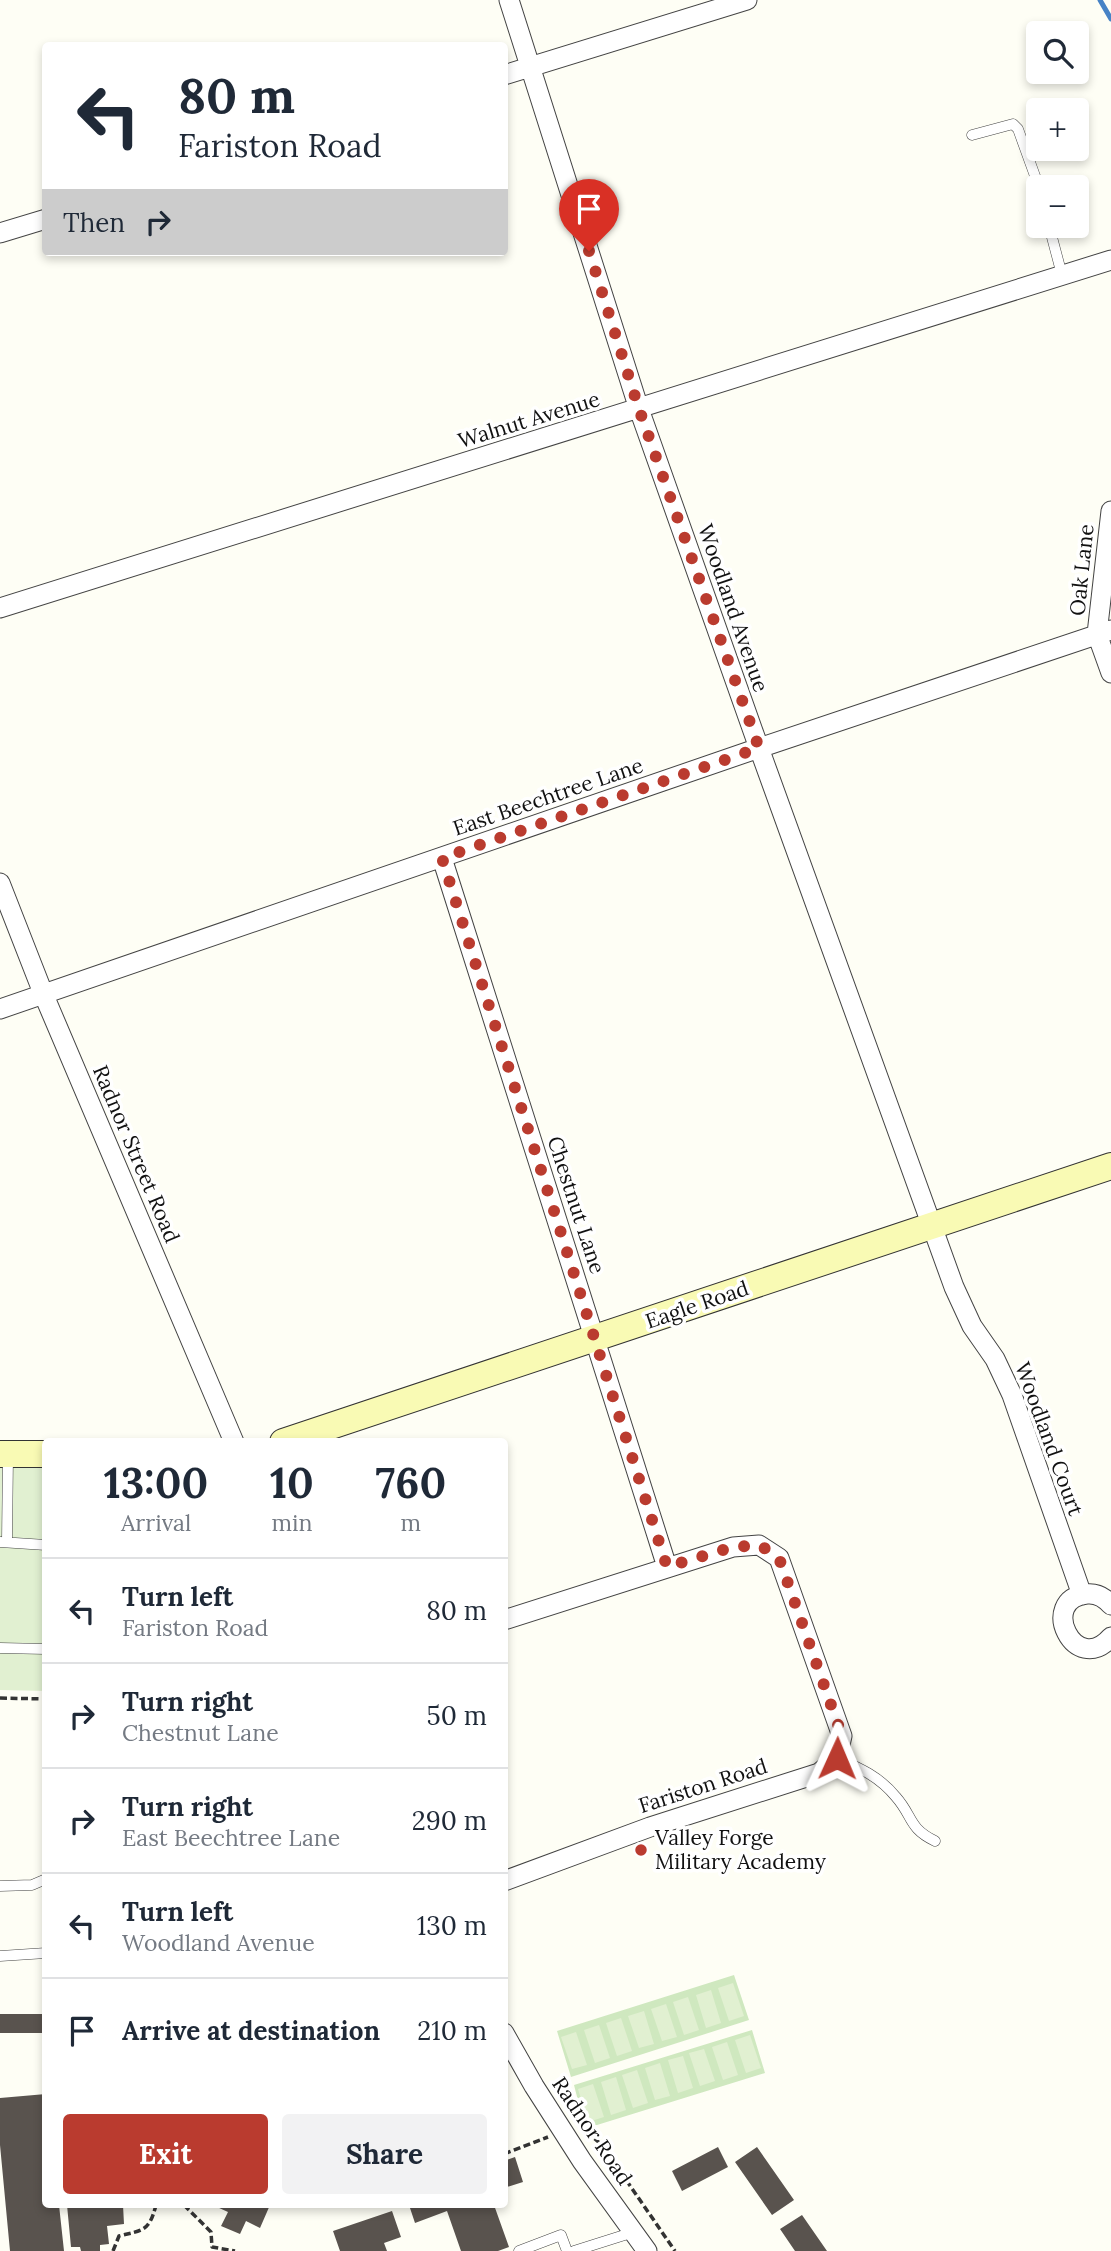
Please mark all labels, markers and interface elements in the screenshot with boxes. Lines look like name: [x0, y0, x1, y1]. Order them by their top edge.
map controls: [1026, 21, 1089, 238]
button: search: [1026, 21, 1089, 84]
text: 80 m: [178, 64, 295, 126]
icon: left: [63, 70, 154, 161]
button: +: [1026, 98, 1089, 161]
text: Fariston Road: [178, 125, 382, 166]
button: −: [1026, 175, 1089, 238]
pin: [559, 179, 619, 251]
icon: arrive: [570, 190, 608, 228]
icon: right: [139, 203, 177, 241]
text: Then: [63, 206, 125, 239]
street label: Walnut Avenue: [455, 385, 603, 454]
street label: Woodland Avenue: [692, 520, 775, 695]
street label: Oak Lane: [1063, 523, 1100, 617]
street label: East Beechtree Lane: [449, 751, 646, 842]
street label: Radnor Street Road: [87, 1061, 186, 1247]
street label: Chestnut Lane: [542, 1133, 611, 1277]
street label: Eagle Road: [642, 1274, 752, 1335]
street label: Woodland Court: [1009, 1358, 1090, 1520]
text: 13:00: [104, 1456, 208, 1510]
text: 10: [270, 1456, 314, 1510]
text: 760: [376, 1456, 446, 1510]
text: Arrival: [121, 1508, 191, 1537]
text: min: [271, 1508, 312, 1537]
text: m: [401, 1508, 421, 1537]
text: Turn left: [122, 1580, 233, 1613]
icon: left: [63, 1592, 101, 1630]
text: 80 m: [426, 1594, 487, 1627]
text: Fariston Road: [122, 1613, 268, 1642]
text: Turn right: [122, 1685, 253, 1718]
icon: right: [63, 1697, 101, 1735]
text: 50 m: [427, 1699, 487, 1732]
text: Chestnut Lane: [122, 1718, 279, 1747]
position arrow: [800, 1721, 874, 1795]
street label: Fariston Road: [635, 1752, 771, 1819]
text: Turn right: [122, 1790, 253, 1823]
icon: right: [63, 1802, 101, 1840]
text: 290 m: [412, 1804, 487, 1837]
text: East Beechtree Lane: [122, 1823, 340, 1852]
place label: Valley Forge Military Academy: [654, 1824, 826, 1875]
marker: Valley Forge Military Academy: [633, 1842, 649, 1858]
text: Turn left: [122, 1895, 233, 1928]
icon: left: [63, 1907, 101, 1945]
text: 130 m: [417, 1909, 487, 1942]
text: Woodland Avenue: [122, 1928, 315, 1957]
icon: arrive: [63, 2012, 101, 2050]
text: Arrive at destination: [122, 2014, 380, 2047]
text: 210 m: [417, 2014, 487, 2047]
street label: Radnor Road: [546, 2071, 639, 2190]
button: Exit: [63, 2114, 268, 2194]
button: Share: [282, 2114, 487, 2194]

